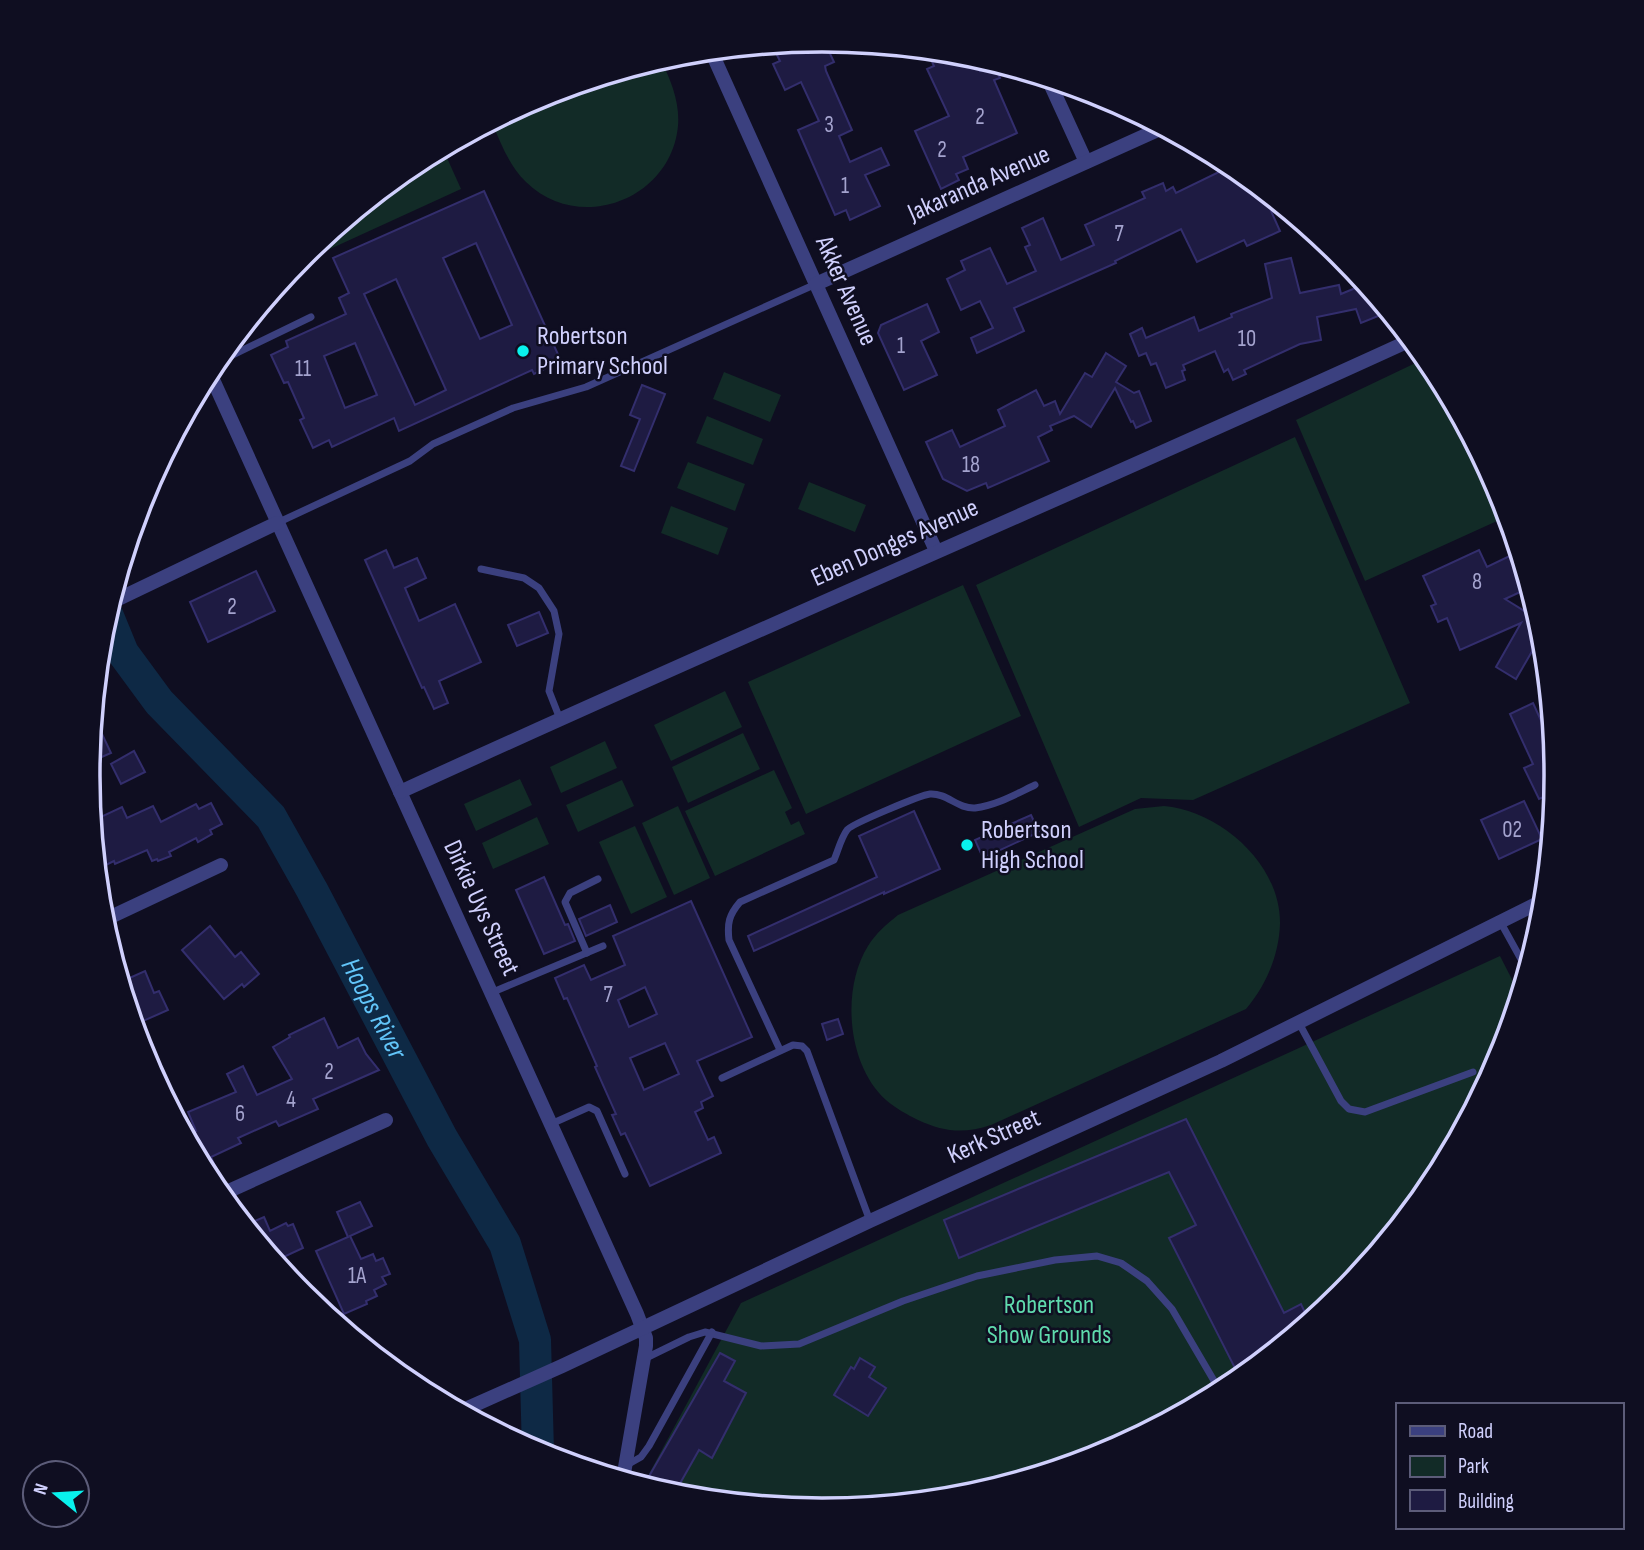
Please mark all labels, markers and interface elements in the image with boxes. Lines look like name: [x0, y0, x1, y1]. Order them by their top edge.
house number: 2: [975, 103, 985, 131]
house number: 3: [824, 111, 834, 139]
house number: 2: [937, 136, 947, 164]
street label: Jakaranda Avenue: [902, 139, 1055, 229]
house number: 1: [841, 172, 849, 200]
house number: 7: [1114, 220, 1124, 248]
street label: Akker Avenue: [808, 231, 884, 351]
place label: Robertson Primary School: [537, 321, 668, 382]
house number: 10: [1238, 325, 1256, 353]
house number: 1: [897, 332, 905, 360]
marker: Robertson Primary School: [515, 343, 531, 359]
house number: 11: [295, 355, 311, 383]
house number: 18: [962, 451, 980, 479]
street label: Eben Donges Avenue: [807, 492, 983, 594]
house number: 8: [1472, 568, 1482, 596]
house number: 2: [227, 593, 237, 621]
place label: Robertson High School: [981, 815, 1084, 876]
house number: 02: [1502, 816, 1522, 844]
street label: Dirkie Uys Street: [436, 835, 526, 981]
marker: Robertson High School: [959, 837, 975, 853]
water label: Hoops River: [334, 952, 415, 1065]
house number: 7: [603, 981, 613, 1009]
house number: 2: [324, 1058, 334, 1086]
house number: 4: [286, 1086, 296, 1114]
house number: 6: [235, 1100, 245, 1128]
street label: Kerk Street: [943, 1103, 1045, 1171]
house number: 1A: [348, 1262, 366, 1290]
park label: Robertson Show Grounds: [987, 1290, 1111, 1351]
legend: [1396, 1403, 1623, 1529]
text: Road: [1458, 1419, 1493, 1444]
text: Park: [1458, 1454, 1489, 1479]
north arrow: [21, 1459, 91, 1529]
text: N: [29, 1481, 54, 1498]
text: Building: [1458, 1489, 1514, 1514]

